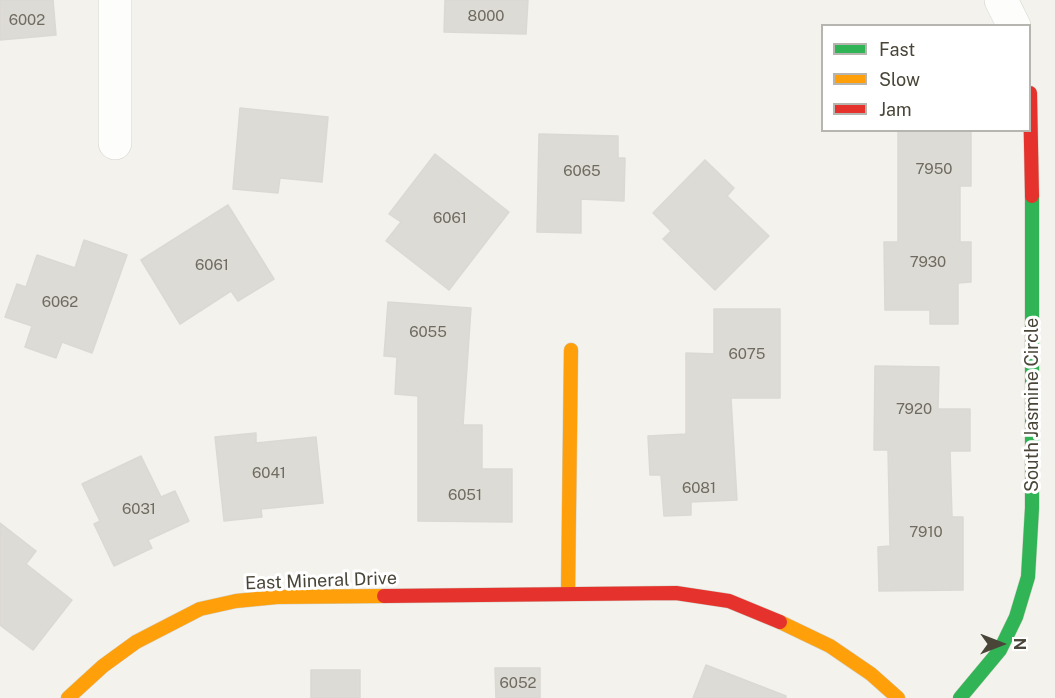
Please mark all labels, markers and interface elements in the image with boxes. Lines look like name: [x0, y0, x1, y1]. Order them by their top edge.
house number: 8000: [468, 7, 504, 25]
house number: 6002: [9, 11, 45, 29]
legend: [821, 24, 1031, 132]
text: Fast: [879, 39, 915, 60]
text: Slow: [879, 69, 920, 90]
text: Jam: [879, 99, 912, 120]
house number: 7950: [916, 160, 952, 178]
house number: 6065: [563, 162, 601, 180]
house number: 6061: [433, 209, 467, 227]
house number: 7930: [910, 253, 946, 271]
house number: 6061: [195, 256, 229, 274]
house number: 6062: [42, 293, 78, 311]
street label: South Jasmine Circle: [1021, 318, 1043, 492]
house number: 6055: [409, 323, 447, 341]
house number: 6075: [729, 345, 765, 363]
house number: 7920: [896, 400, 932, 418]
house number: 6041: [252, 464, 286, 482]
house number: 6081: [682, 479, 716, 497]
house number: 6051: [448, 486, 482, 504]
house number: 6031: [122, 500, 156, 518]
house number: 7910: [909, 523, 943, 541]
street label: East Mineral Drive: [245, 568, 397, 594]
north arrow: [971, 614, 1031, 674]
text: N: [1010, 638, 1029, 650]
house number: 6052: [500, 674, 536, 692]

